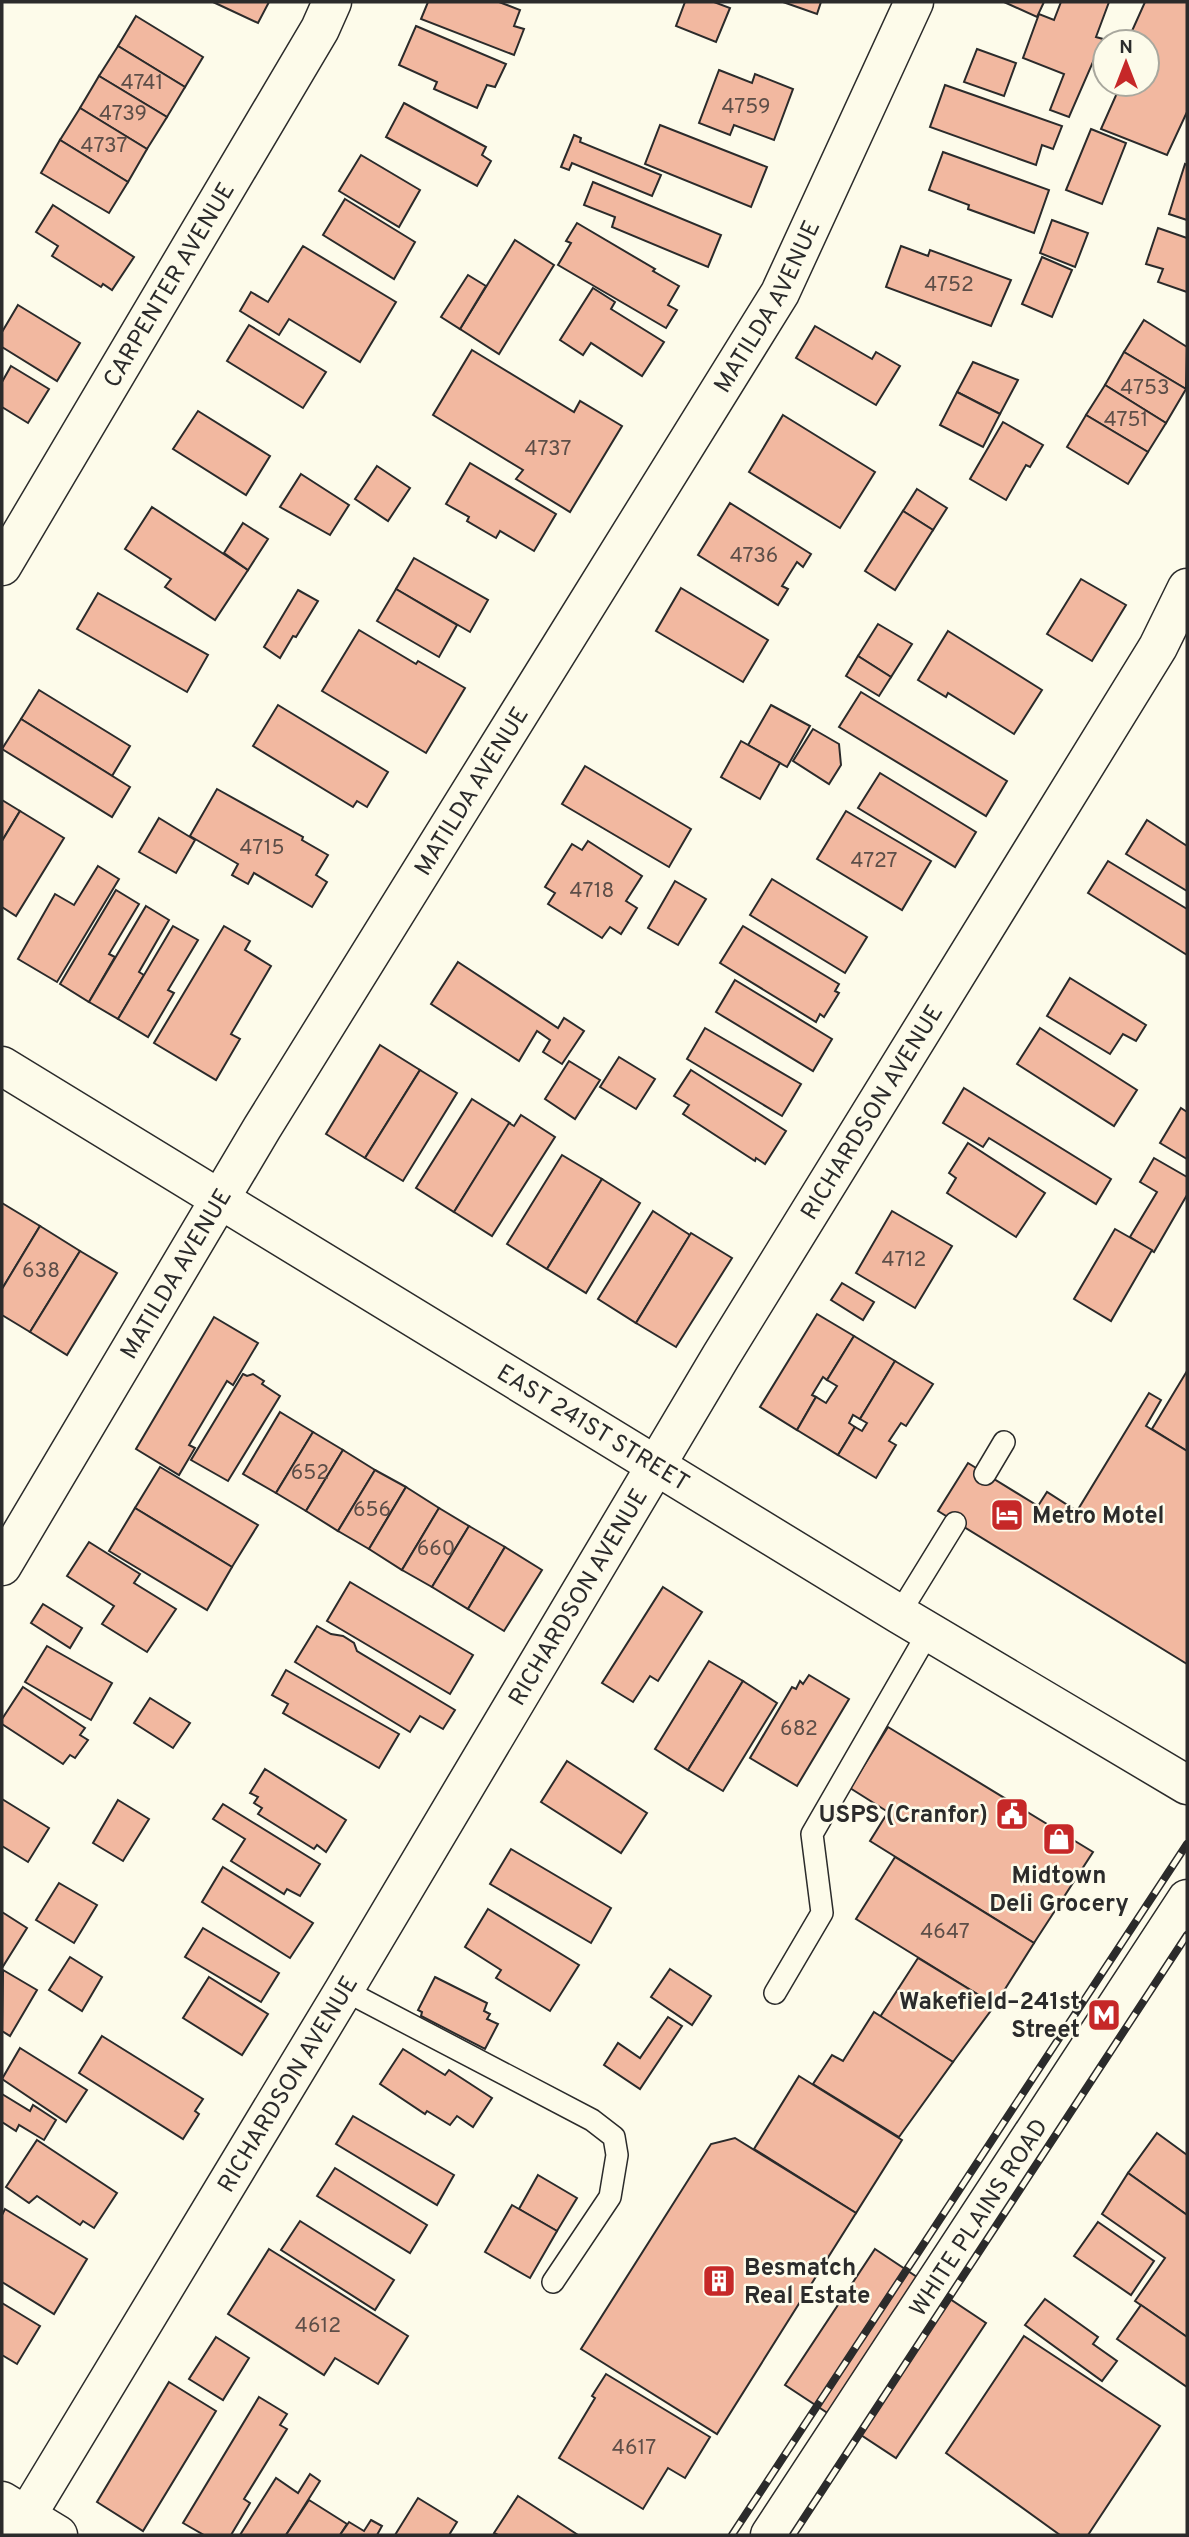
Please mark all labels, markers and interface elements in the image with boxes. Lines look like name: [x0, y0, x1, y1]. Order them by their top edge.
north arrow: [1091, 28, 1161, 98]
text: N: [1119, 36, 1133, 60]
house number: 4741: [121, 70, 163, 97]
house number: 4759: [721, 94, 771, 121]
house number: 4739: [99, 101, 147, 128]
house number: 4737: [81, 133, 127, 160]
street label: CARPENTER AVENUE: [98, 178, 243, 394]
street label: MATILDA AVENUE: [709, 216, 828, 399]
house number: 4752: [924, 272, 974, 299]
house number: 4753: [1120, 375, 1170, 402]
house number: 4751: [1104, 407, 1148, 434]
house number: 4737: [525, 436, 571, 463]
house number: 4736: [730, 543, 778, 570]
street label: MATILDA AVENUE: [409, 702, 536, 882]
house number: 4715: [239, 835, 285, 862]
house number: 4727: [850, 848, 898, 875]
house number: 4718: [570, 878, 614, 905]
street label: RICHARDSON AVENUE: [795, 1000, 951, 1226]
street label: MATILDA AVENUE: [115, 1184, 239, 1365]
house number: 4712: [882, 1247, 926, 1274]
house number: 638: [22, 1258, 60, 1285]
street label: EAST 241ST STREET: [491, 1359, 694, 1499]
house number: 652: [291, 1460, 329, 1487]
street label: RICHARDSON AVENUE: [503, 1484, 656, 1712]
hotel icon: Metro Motel: [988, 1496, 1026, 1534]
house number: 656: [353, 1497, 391, 1524]
place label: Metro Motel: [1032, 1502, 1165, 1532]
house number: 660: [417, 1536, 455, 1563]
house number: 682: [780, 1716, 818, 1743]
public building icon: USPS (Cranfor): [993, 1795, 1031, 1833]
place label: USPS (Cranfor): [818, 1801, 988, 1831]
shop icon: Midtown Deli Grocery: [1040, 1820, 1078, 1858]
place label: Midtown Deli Grocery: [989, 1862, 1129, 1920]
house number: 4647: [920, 1919, 970, 1946]
street label: RICHARDSON AVENUE: [212, 1971, 366, 2199]
place label: Wakefield–241st Street: [899, 1988, 1080, 2046]
metro station icon: Wakefield–241st Street: [1085, 1996, 1123, 2034]
street label: WHITE PLAINS ROAD: [904, 2114, 1056, 2323]
place label: Besmatch Real Estate: [744, 2254, 870, 2312]
building icon: Besmatch Real Estate: [700, 2262, 738, 2300]
house number: 4612: [295, 2313, 341, 2340]
house number: 4617: [612, 2435, 656, 2462]

